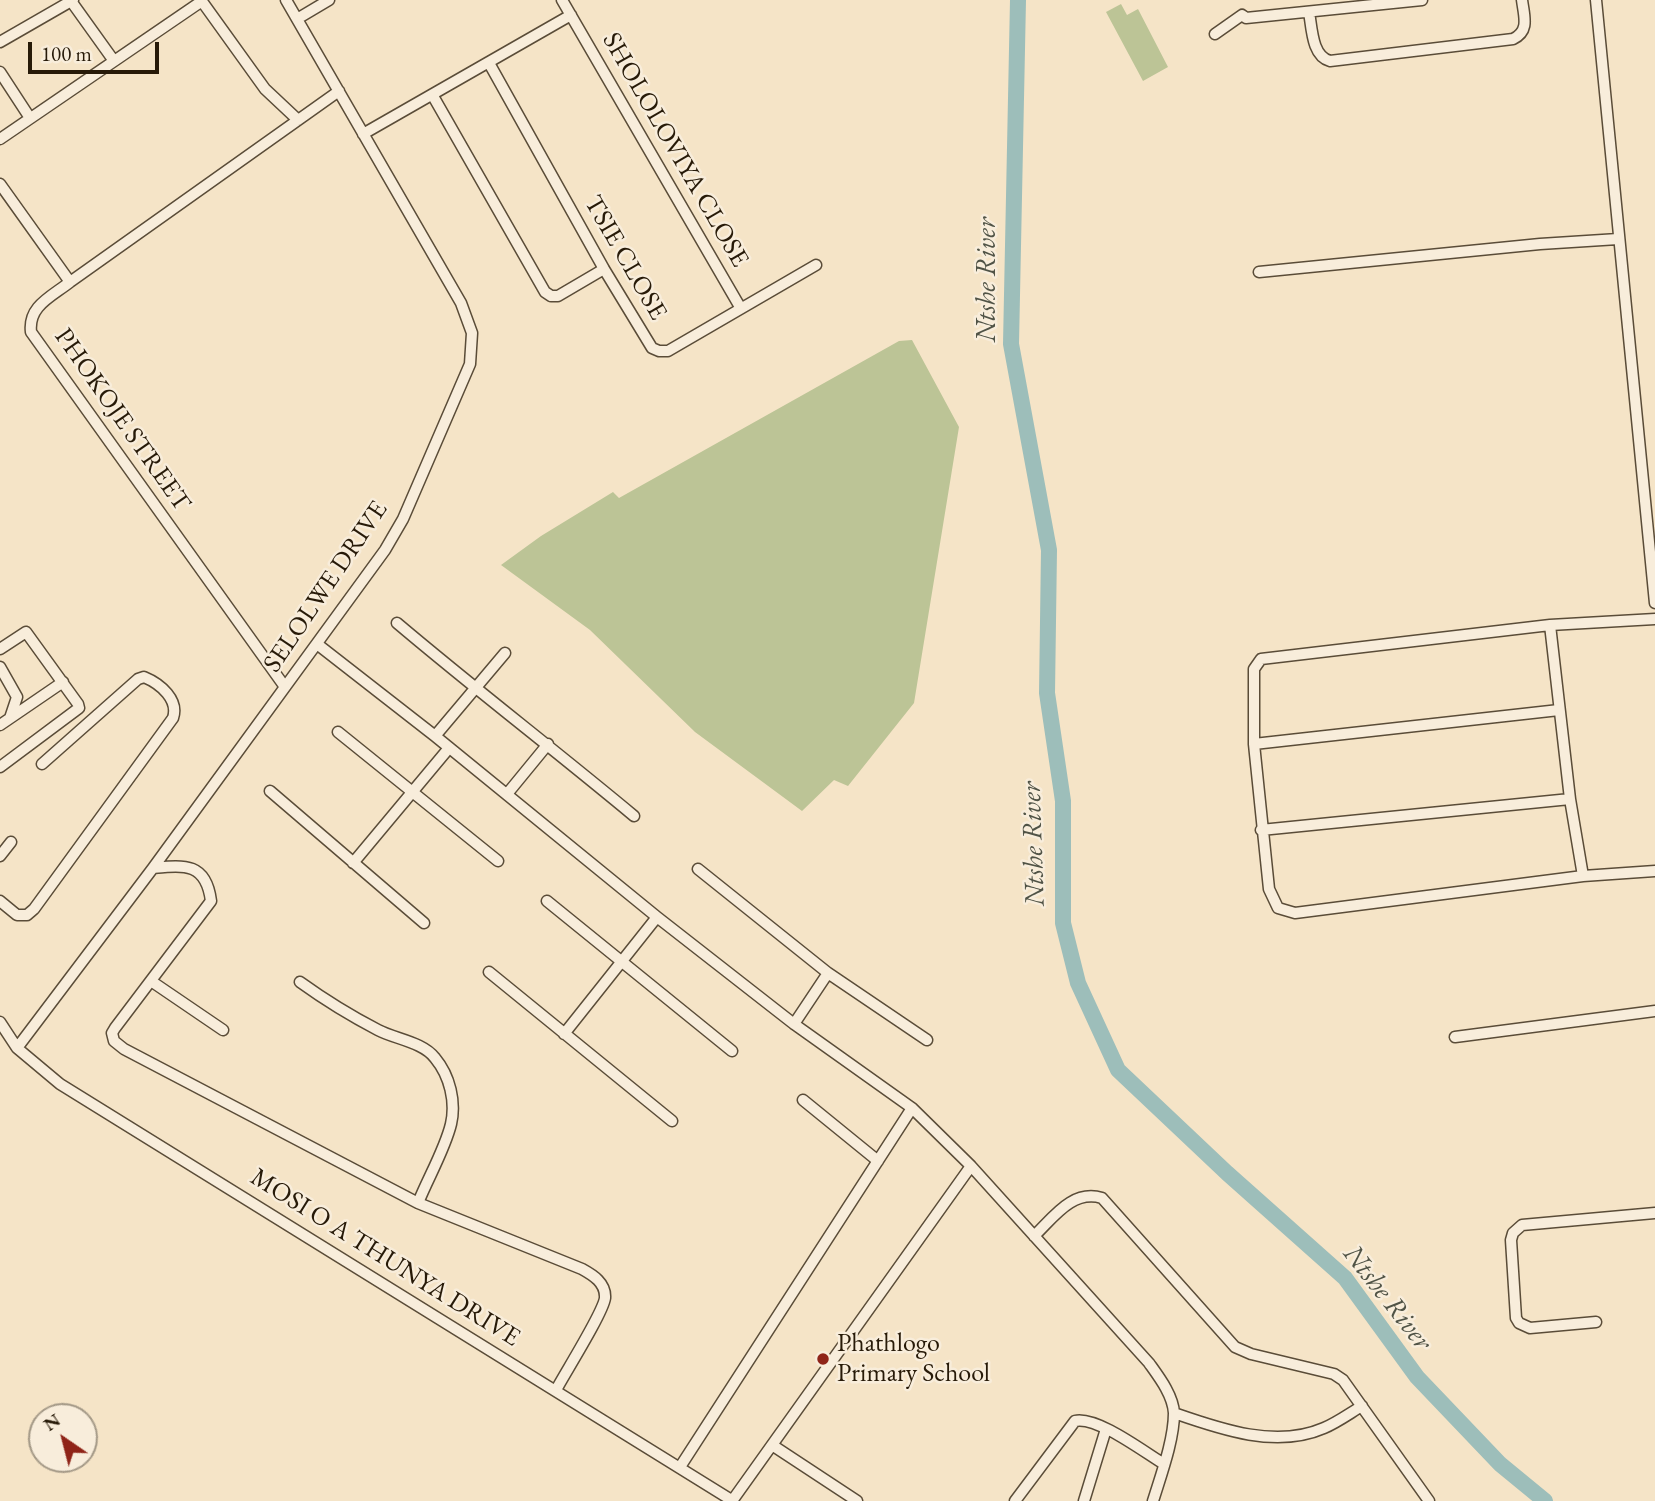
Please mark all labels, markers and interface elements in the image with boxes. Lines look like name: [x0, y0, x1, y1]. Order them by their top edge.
street label: SHOLOLOVIYA CLOSE: [595, 27, 755, 273]
scale bar: [32, 28, 163, 72]
text: 100 m: [41, 40, 92, 67]
street label: TSIE CLOSE: [577, 190, 673, 326]
water label: Ntshe River: [970, 218, 1004, 342]
street label: PHOKOJE STREET: [47, 322, 197, 518]
street label: SELOLWE DRIVE: [257, 495, 395, 679]
water label: Ntshe River: [1015, 781, 1053, 907]
street label: MOSI O A THUNYA DRIVE: [244, 1162, 526, 1354]
water label: Ntshe River: [1335, 1238, 1439, 1358]
place label: Phathlogo Primary School: [837, 1328, 990, 1390]
marker: Phathlogo Primary School: [815, 1351, 831, 1367]
north arrow: [28, 1403, 98, 1473]
text: N: [38, 1407, 65, 1437]

